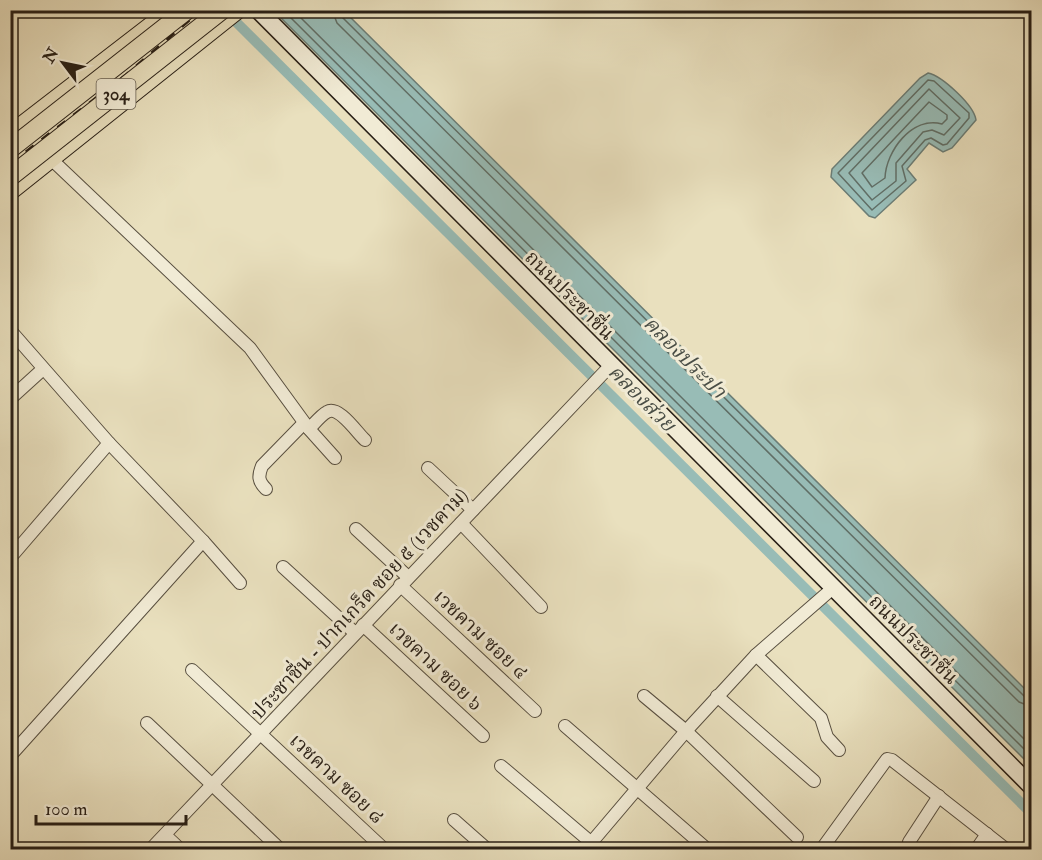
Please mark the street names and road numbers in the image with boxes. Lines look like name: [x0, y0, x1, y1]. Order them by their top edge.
road number: 304: [96, 79, 136, 109]
street label: ถนนประชาชื่น: [519, 243, 622, 346]
street label: ประชาชื่น - ปากเกร็ด ซอย ๕ (เวชคาม): [243, 480, 473, 724]
street label: เวชคาม ซอย ๔: [428, 584, 533, 685]
street label: ถนนประชาชื่น: [863, 587, 966, 690]
street label: เวชคาม ซอย ๖: [383, 616, 488, 716]
street label: เวชคาม ซอย ๘: [284, 728, 389, 829]

